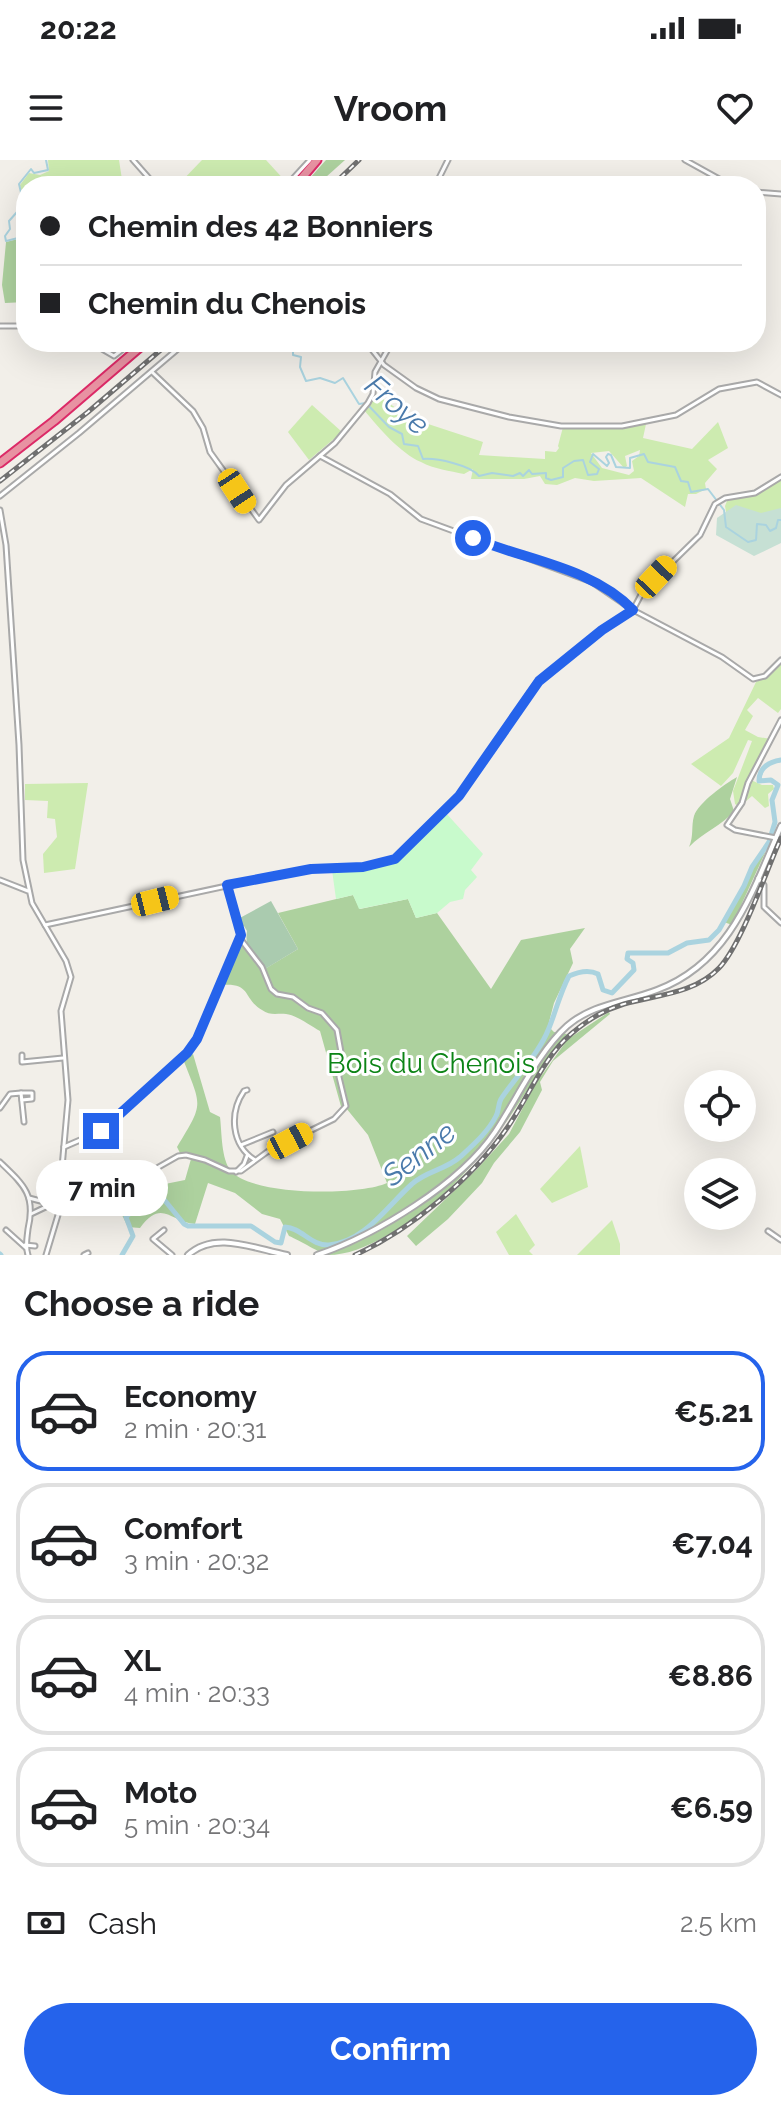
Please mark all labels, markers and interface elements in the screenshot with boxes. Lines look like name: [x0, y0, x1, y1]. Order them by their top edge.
text: 20:22: [40, 11, 117, 46]
icon: menu: [24, 86, 68, 130]
icon: heart: [713, 86, 757, 130]
text: Vroom: [334, 87, 447, 129]
text: Chemin des 42 Bonniers: [88, 209, 433, 244]
text: Chemin du Chenois: [88, 286, 366, 321]
water label: Froye: [358, 367, 436, 442]
car: [214, 464, 260, 518]
route start: [455, 520, 491, 556]
car: [631, 551, 681, 603]
car: [129, 884, 181, 918]
park label: Bois du Chenois: [327, 1047, 535, 1080]
map controls: [684, 1070, 756, 1230]
button: locate: [684, 1070, 756, 1142]
route end: [83, 1113, 119, 1149]
water label: Senne: [374, 1114, 462, 1194]
car: [263, 1119, 317, 1163]
button: layers: [684, 1158, 756, 1230]
callout: 7 min: [35, 1159, 167, 1215]
text: 7 min: [68, 1173, 136, 1203]
text: Choose a ride: [24, 1282, 259, 1324]
icon: car: [28, 1375, 100, 1447]
text: Economy: [124, 1379, 257, 1414]
text: €5.21: [674, 1394, 753, 1429]
text: 2 min · 20:31: [124, 1414, 266, 1444]
icon: car: [28, 1507, 100, 1579]
text: Comfort: [124, 1511, 243, 1546]
text: €7.04: [672, 1526, 753, 1561]
text: 3 min · 20:32: [124, 1546, 269, 1576]
icon: car: [28, 1639, 100, 1711]
text: XL: [124, 1643, 161, 1678]
text: €8.86: [668, 1658, 753, 1693]
text: 4 min · 20:33: [124, 1678, 270, 1708]
icon: car: [28, 1771, 100, 1843]
text: Moto: [124, 1775, 197, 1810]
text: €6.59: [670, 1790, 753, 1825]
text: 5 min · 20:34: [124, 1810, 270, 1840]
icon: cash: [24, 1901, 68, 1945]
text: Cash: [88, 1906, 157, 1941]
text: 2.5 km: [680, 1908, 757, 1938]
button: Confirm: [24, 2003, 757, 2095]

